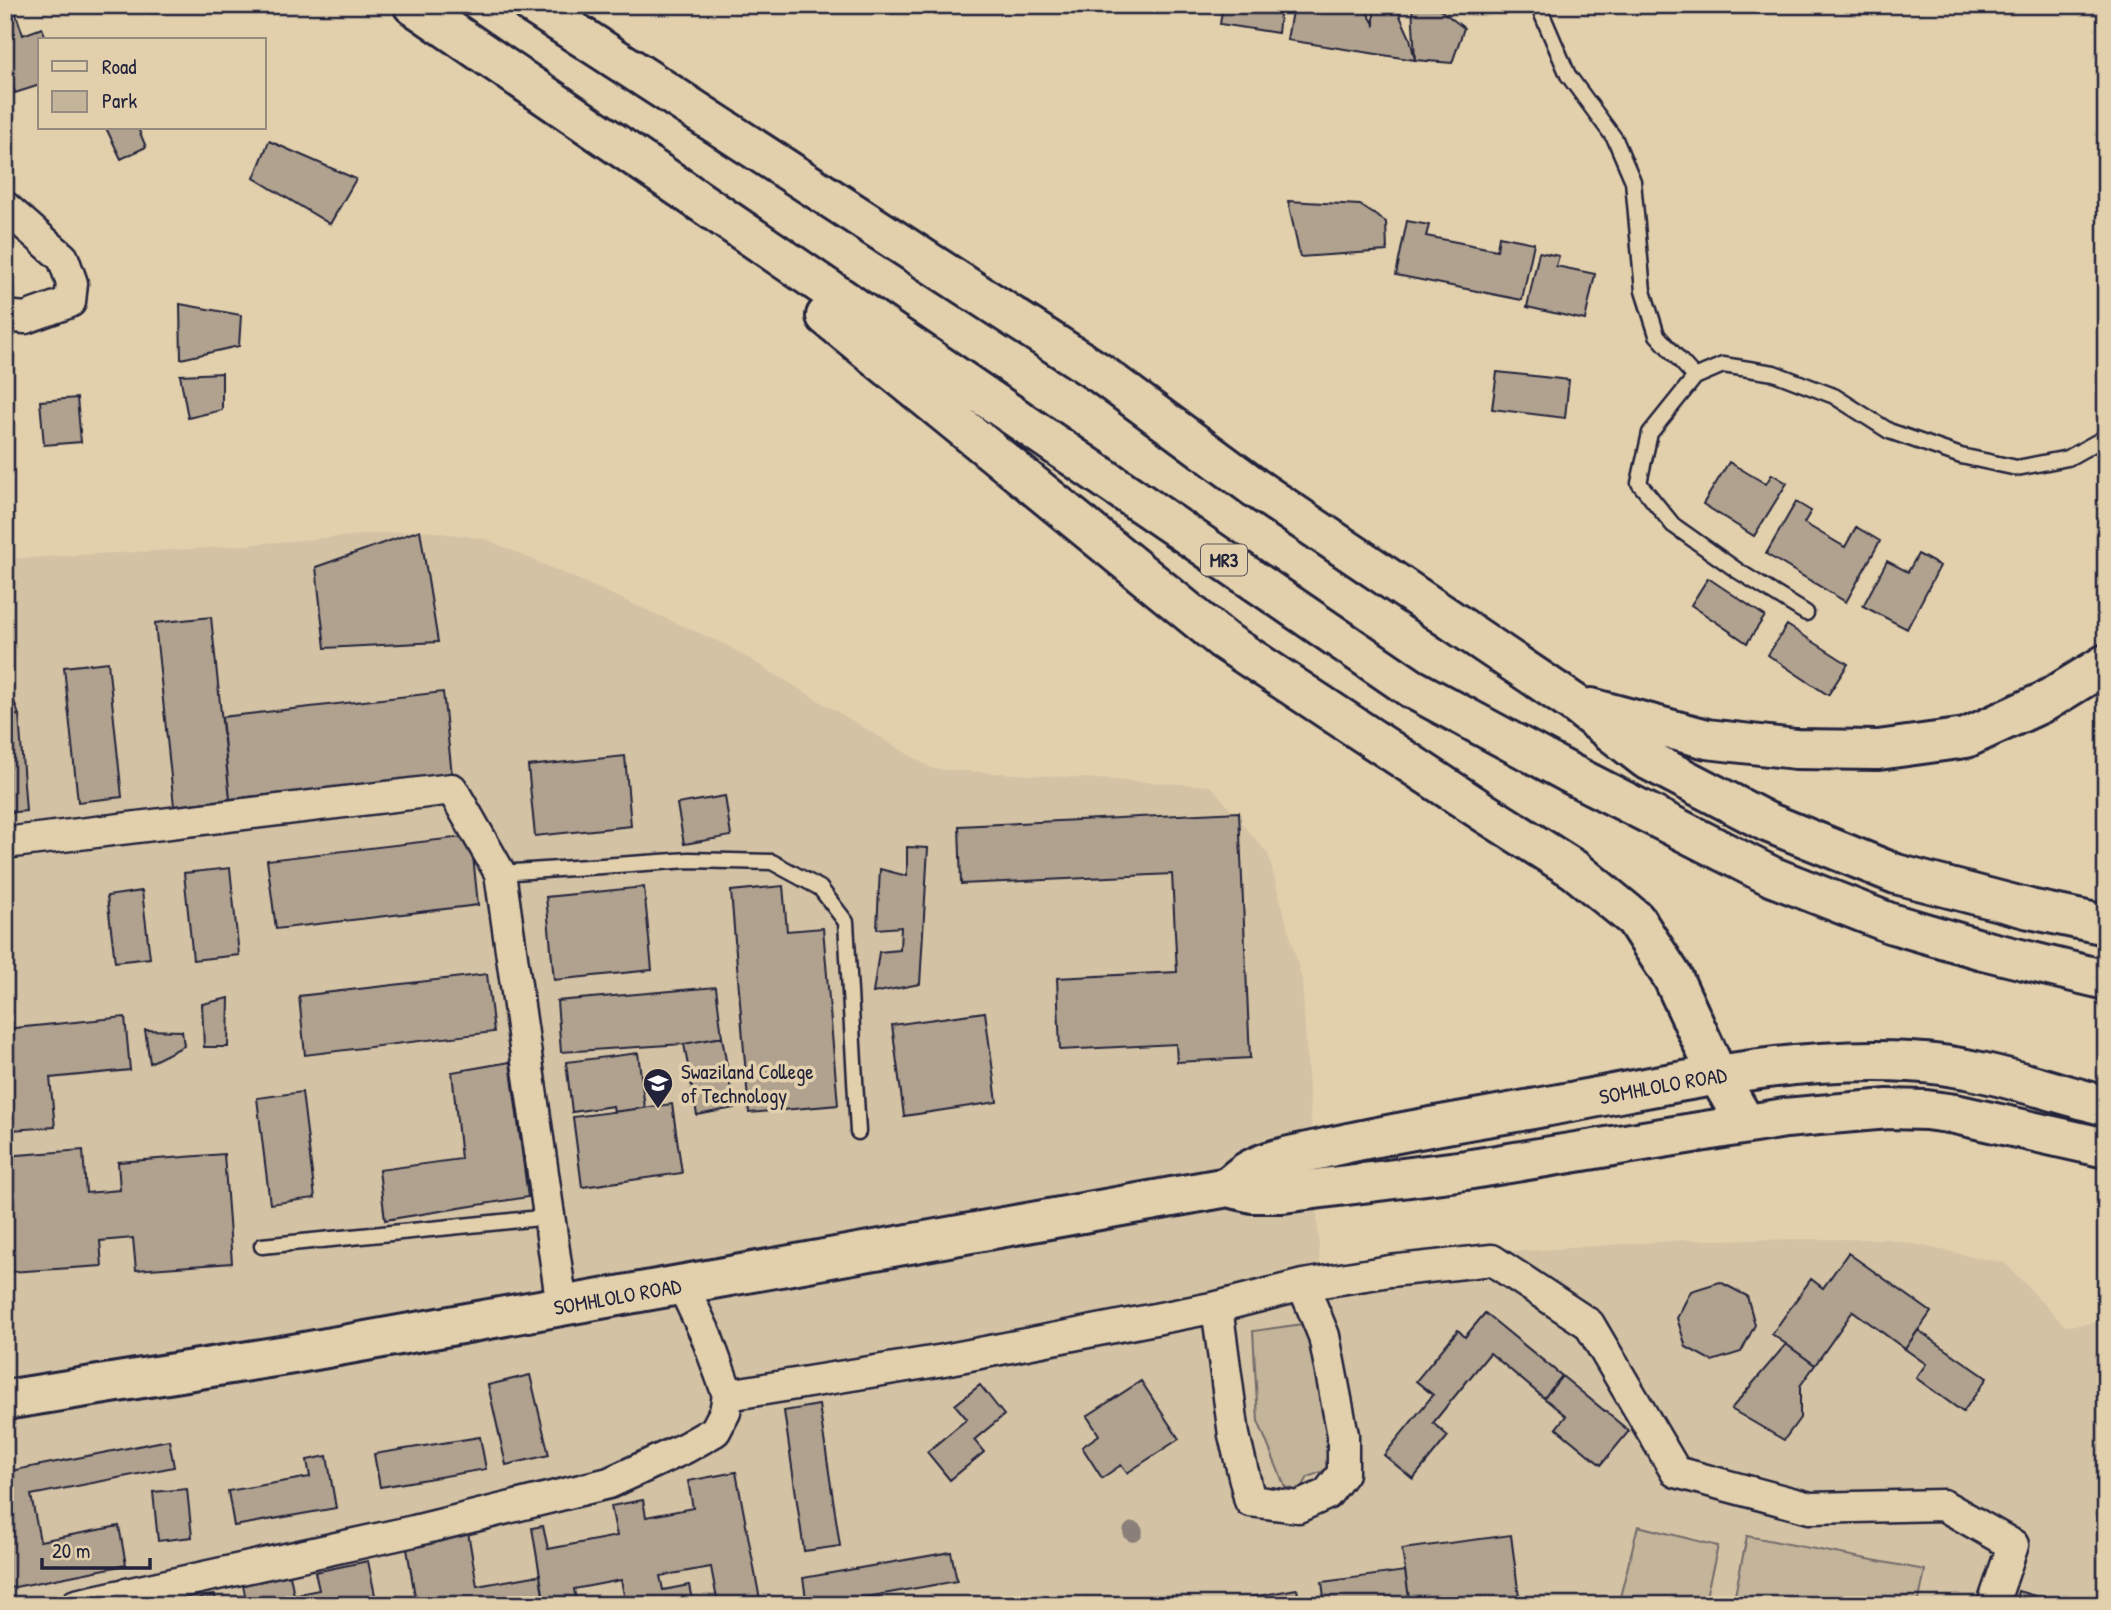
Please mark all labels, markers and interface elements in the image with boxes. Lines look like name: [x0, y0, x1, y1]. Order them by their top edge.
legend: [38, 38, 266, 130]
text: Road: [102, 52, 136, 81]
text: Park: [102, 86, 137, 115]
road number: MR3: [1201, 544, 1247, 576]
place label: Swaziland College of Technology: [681, 1057, 814, 1110]
street label: SOMHLOLO ROAD: [1597, 1059, 1729, 1111]
school or university icon: Swaziland College of Technology: [641, 1066, 675, 1110]
street label: SOMHLOLO ROAD: [551, 1270, 683, 1322]
scale bar: [42, 1526, 150, 1570]
text: 20 m: [52, 1536, 90, 1565]

